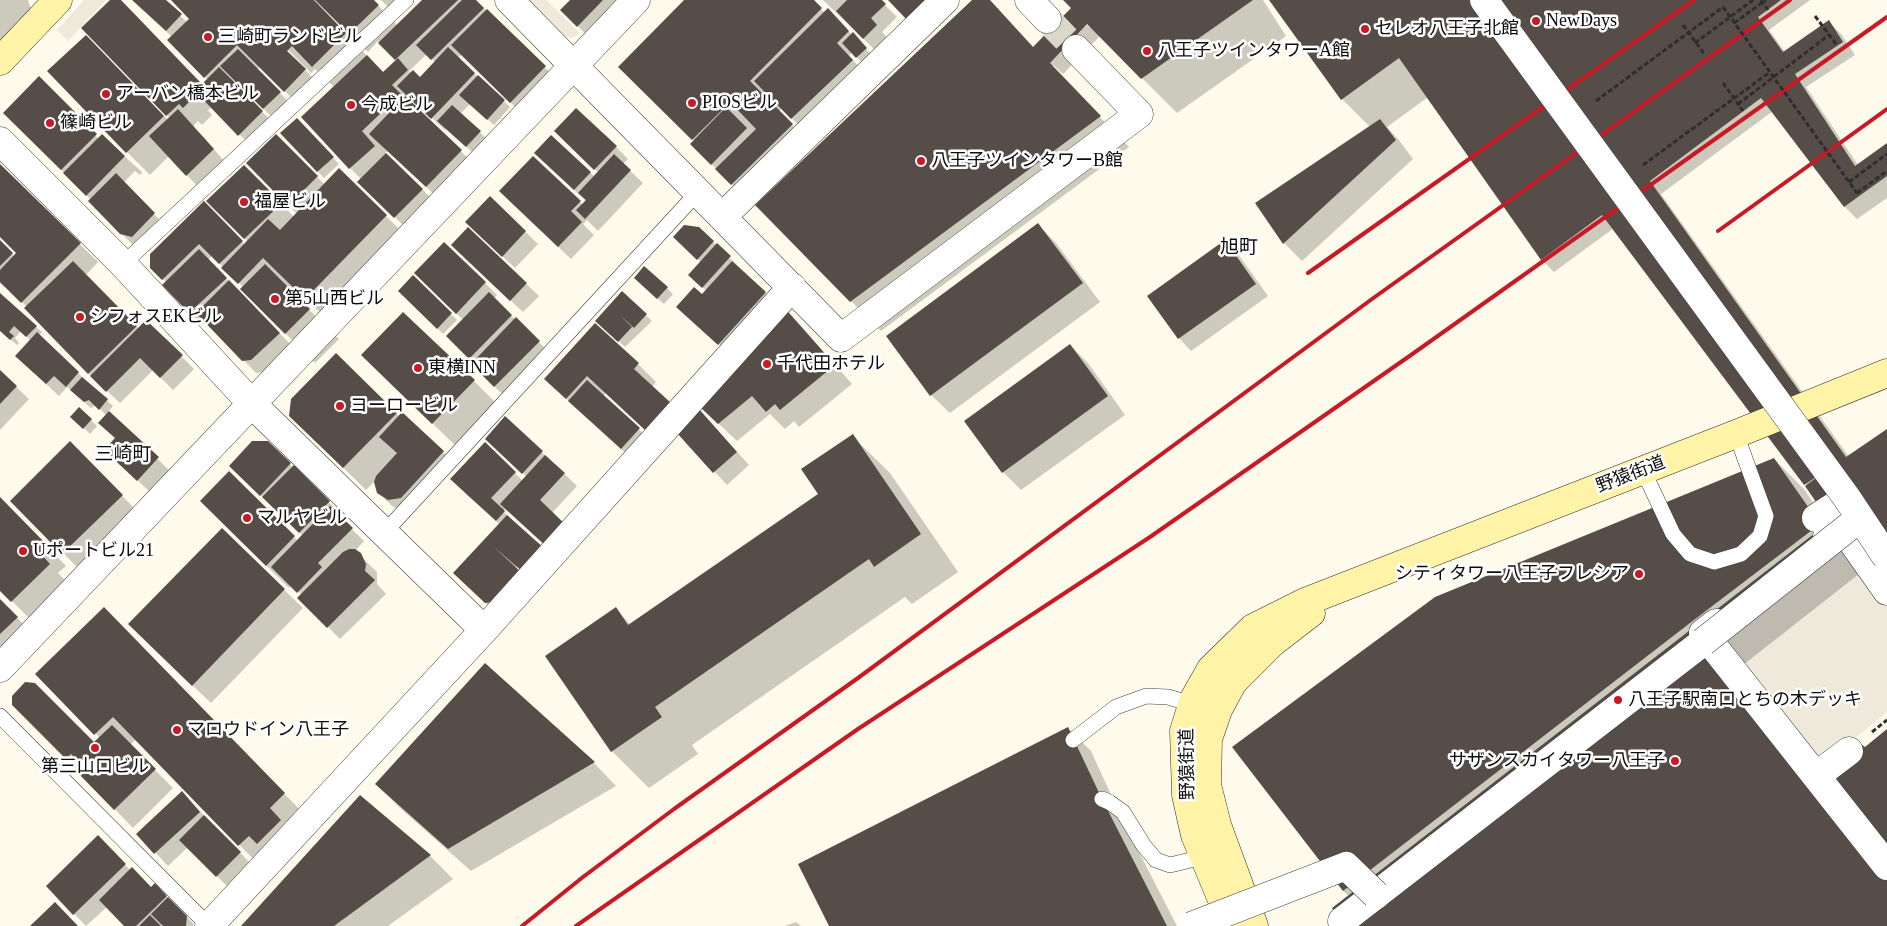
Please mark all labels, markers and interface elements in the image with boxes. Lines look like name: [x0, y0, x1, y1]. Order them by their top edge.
place label: NewDays: [1546, 10, 1617, 32]
marker: NewDays: [1530, 15, 1542, 27]
place label: セレオ八王子北館: [1375, 18, 1519, 40]
marker: セレオ八王子北館: [1359, 23, 1371, 35]
place label: 三崎町ランドビル: [218, 26, 362, 48]
marker: 三崎町ランドビル: [202, 31, 214, 43]
place label: 八王子ツインタワーA館: [1157, 40, 1350, 62]
marker: 八王子ツインタワーA館: [1141, 45, 1153, 57]
place label: アーバン橋本ビル: [116, 83, 259, 105]
marker: アーバン橋本ビル: [100, 88, 112, 100]
place label: PIOSビル: [702, 92, 777, 114]
place label: 今成ビル: [361, 94, 433, 116]
marker: PIOSビル: [686, 97, 698, 109]
marker: 今成ビル: [345, 99, 357, 111]
place label: 篠崎ビル: [60, 112, 132, 134]
marker: 篠崎ビル: [44, 117, 56, 129]
place label: 八王子ツインタワーB館: [931, 150, 1123, 172]
marker: 八王子ツインタワーB館: [915, 155, 927, 167]
place label: 福屋ビル: [254, 191, 326, 213]
marker: 福屋ビル: [238, 196, 250, 208]
district label: 旭町: [1220, 237, 1258, 259]
place label: 第5山西ビル: [285, 288, 384, 310]
marker: 第5山西ビル: [269, 293, 281, 305]
place label: シフォスEKビル: [90, 306, 222, 328]
marker: シフォスEKビル: [74, 311, 86, 323]
place label: 千代田ホテル: [777, 353, 885, 375]
place label: 東横INN: [428, 357, 496, 379]
marker: 千代田ホテル: [761, 358, 773, 370]
marker: 東横INN: [412, 362, 424, 374]
place label: ヨーロービル: [350, 395, 458, 417]
marker: ヨーロービル: [334, 400, 346, 412]
district label: 三崎町: [95, 444, 151, 466]
street label: 野猿街道: [1594, 452, 1668, 498]
place label: マルヤビル: [257, 507, 347, 529]
marker: マルヤビル: [241, 512, 253, 524]
place label: Uポートビル21: [33, 540, 154, 562]
marker: Uポートビル21: [17, 545, 29, 557]
place label: シティタワー八王子フレシア: [1395, 563, 1629, 585]
marker: シティタワー八王子フレシア: [1633, 568, 1645, 580]
place label: 八王子駅南口とちの木デッキ: [1628, 689, 1862, 711]
marker: 八王子駅南口とちの木デッキ: [1612, 694, 1624, 706]
place label: マロウドイン八王子: [187, 719, 349, 741]
marker: マロウドイン八王子: [171, 724, 183, 736]
street label: 野猿街道: [1177, 728, 1199, 800]
marker: 第三山口ビル: [89, 742, 101, 754]
place label: サザンスカイタワー八王子: [1449, 750, 1665, 772]
marker: サザンスカイタワー八王子: [1669, 755, 1681, 767]
place label: 第三山口ビル: [41, 756, 149, 778]

